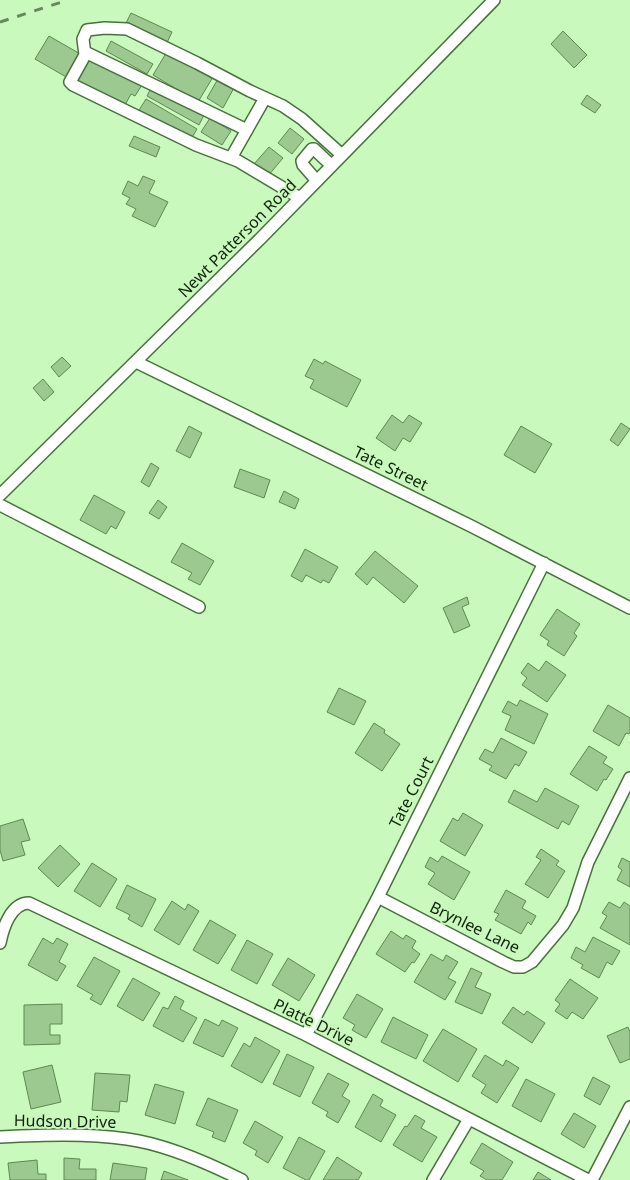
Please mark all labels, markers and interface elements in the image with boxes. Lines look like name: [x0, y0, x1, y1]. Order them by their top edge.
street label: Newt Patterson Road: [173, 174, 301, 302]
street label: Tate Street: [350, 441, 432, 496]
street label: Tate Court: [384, 752, 439, 832]
street label: Brynlee Lane: [426, 896, 524, 958]
street label: Platte Drive: [270, 993, 358, 1051]
street label: Hudson Drive: [14, 1109, 116, 1133]

